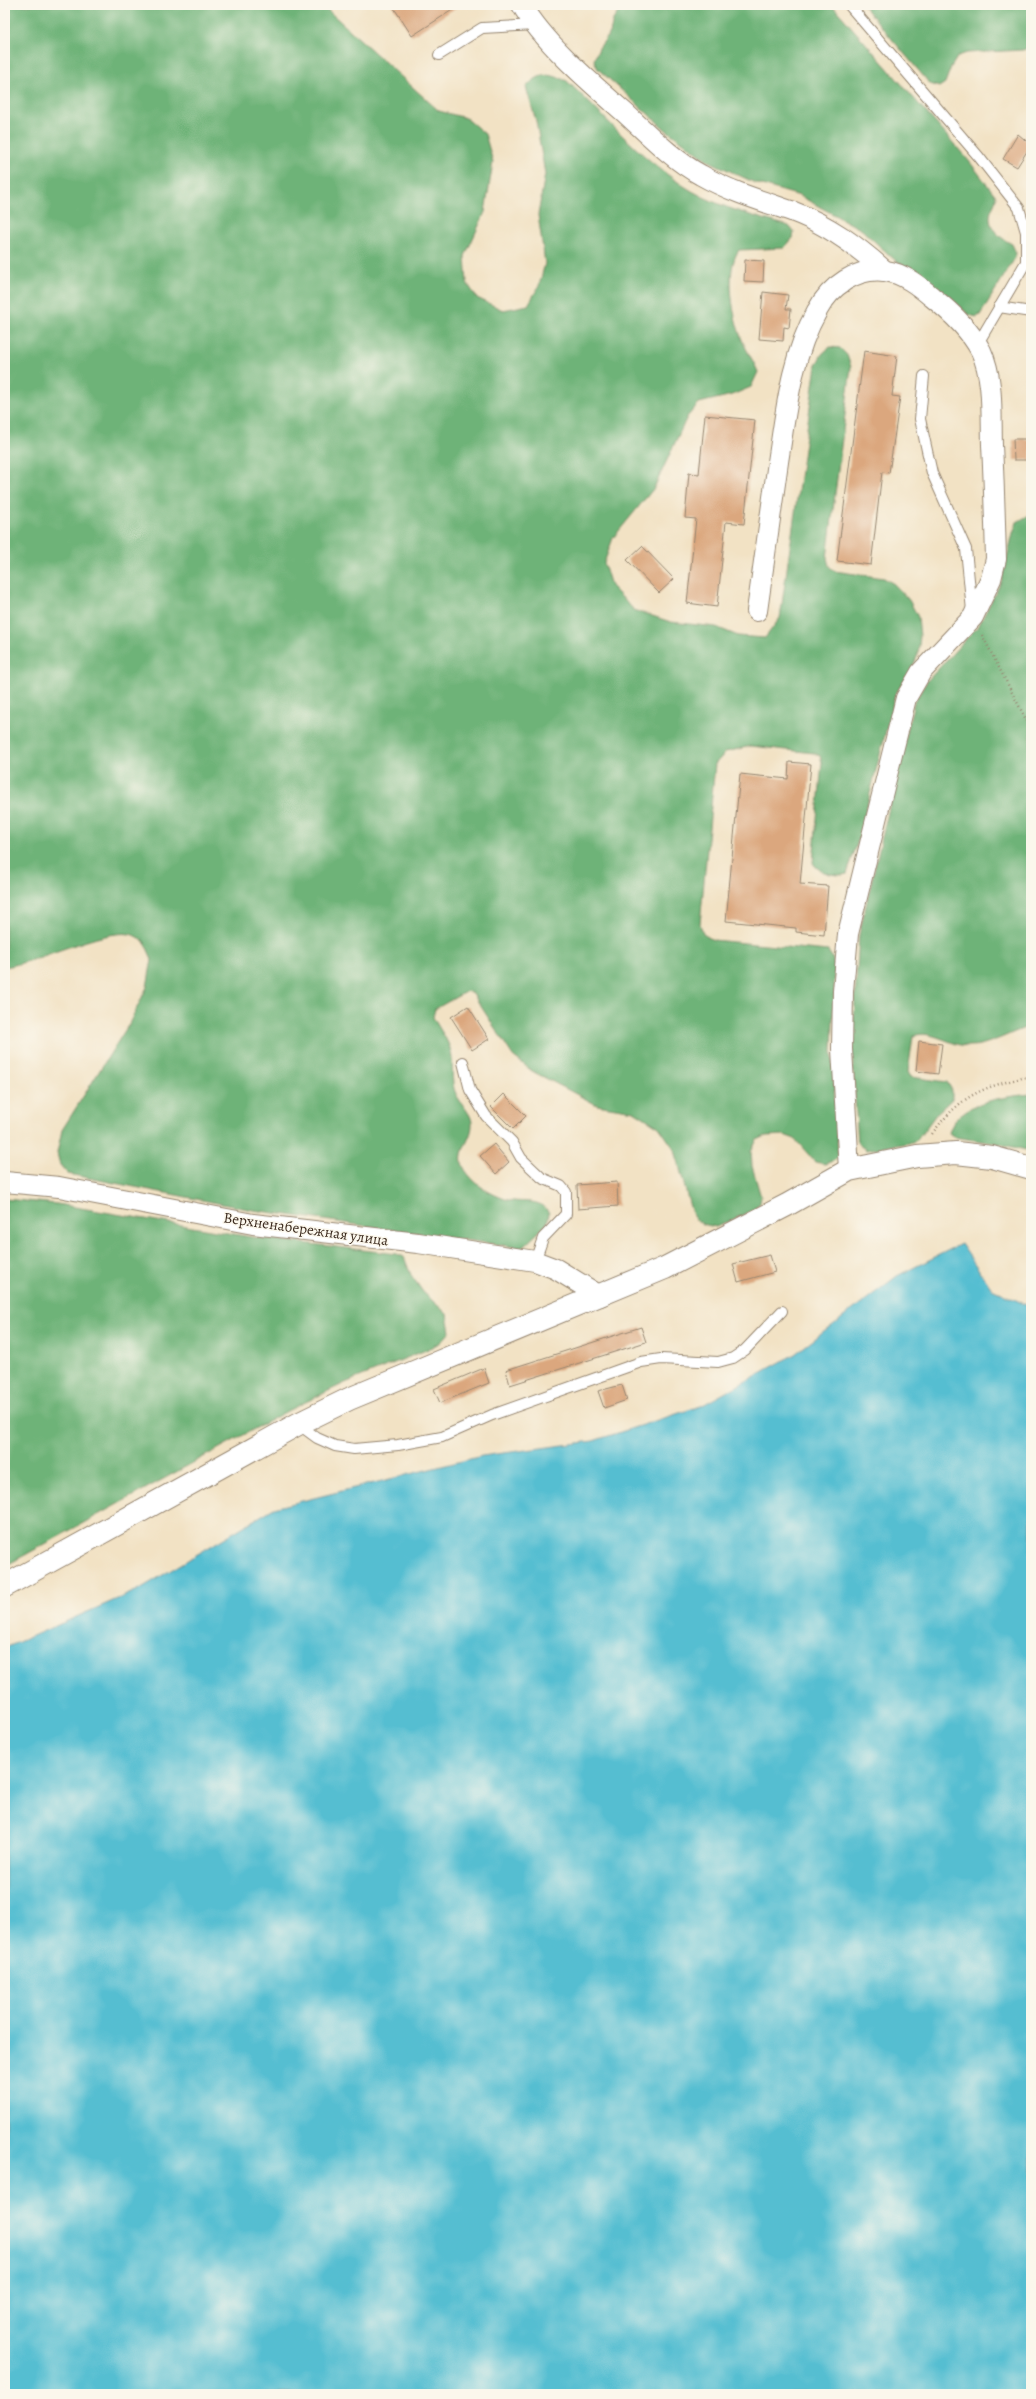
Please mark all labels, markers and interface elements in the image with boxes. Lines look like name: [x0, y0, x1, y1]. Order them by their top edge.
street label: Верхненабережная улица: [222, 1208, 390, 1250]

